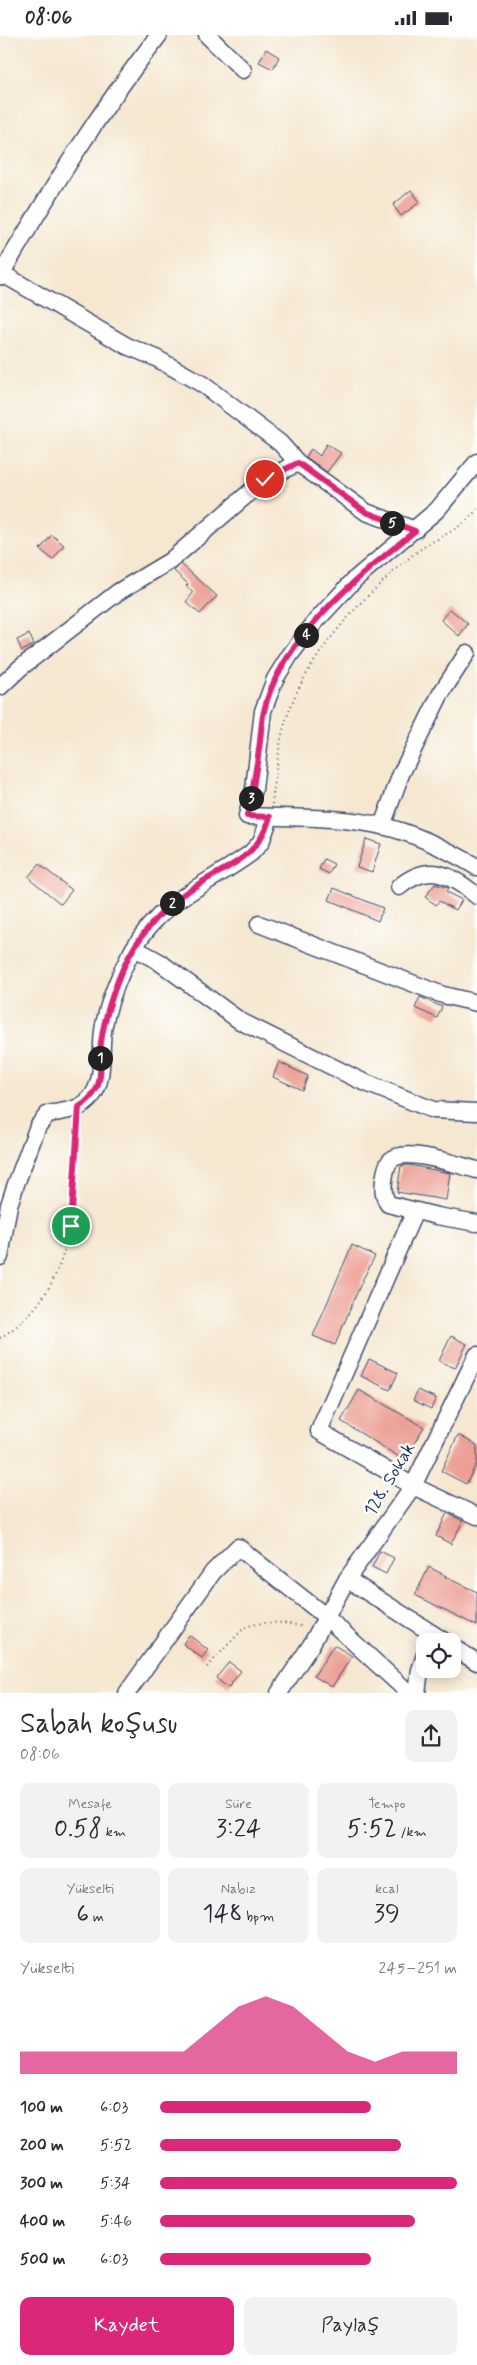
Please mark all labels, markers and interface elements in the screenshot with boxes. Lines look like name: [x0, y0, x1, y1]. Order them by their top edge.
text: 08:06: [25, 5, 72, 30]
pin: [244, 458, 286, 500]
icon: check: [251, 465, 279, 493]
pin: 5: [380, 511, 404, 535]
text: 5: [388, 514, 397, 532]
pin: 4: [294, 623, 318, 647]
text: 4: [302, 626, 311, 644]
pin: 3: [238, 785, 264, 811]
text: 3: [248, 789, 255, 807]
pin: 2: [160, 891, 184, 915]
text: 2: [169, 894, 176, 912]
pin: 1: [88, 1045, 112, 1071]
text: 1: [97, 1049, 104, 1067]
pin: [50, 1205, 92, 1247]
icon: arrive: [57, 1212, 85, 1240]
street label: 128. Sokak: [359, 1438, 421, 1521]
map controls: [416, 1633, 461, 1678]
button: locate: [416, 1633, 461, 1678]
text: Sabah koşusu: [20, 1706, 178, 1743]
button: share: [405, 1710, 457, 1762]
text: 08:06: [20, 1744, 60, 1765]
text: Mesafe: [68, 1795, 112, 1813]
text: Süre: [225, 1795, 252, 1813]
text: Tempo: [368, 1795, 405, 1813]
text: 0.58: [54, 1813, 102, 1846]
text: 3:24: [216, 1813, 261, 1846]
text: 5:52: [347, 1813, 397, 1846]
text: km: [102, 1823, 126, 1841]
text: /km: [397, 1823, 427, 1841]
text: Yükselti: [66, 1880, 114, 1898]
text: Nabız: [221, 1880, 256, 1898]
text: kcal: [375, 1880, 399, 1898]
text: 6: [76, 1898, 89, 1931]
text: 148: [203, 1898, 242, 1931]
text: 39: [374, 1898, 400, 1931]
text: m: [89, 1908, 104, 1926]
text: bpm: [242, 1908, 274, 1926]
text: Yükselti: [20, 1958, 74, 1979]
text: 245–251 m: [379, 1958, 457, 1979]
text: 100 m: [20, 2097, 63, 2118]
text: 6:03: [100, 2097, 128, 2118]
text: 200 m: [20, 2135, 64, 2156]
text: 5:52: [100, 2135, 132, 2156]
text: 300 m: [20, 2173, 63, 2194]
text: 5:34: [100, 2173, 131, 2194]
text: 400 m: [20, 2211, 65, 2232]
text: 5:46: [100, 2211, 132, 2232]
text: 500 m: [20, 2249, 65, 2270]
text: 6:03: [100, 2249, 128, 2270]
button: Kaydet: [20, 2297, 234, 2355]
button: Paylaş: [244, 2297, 457, 2355]

